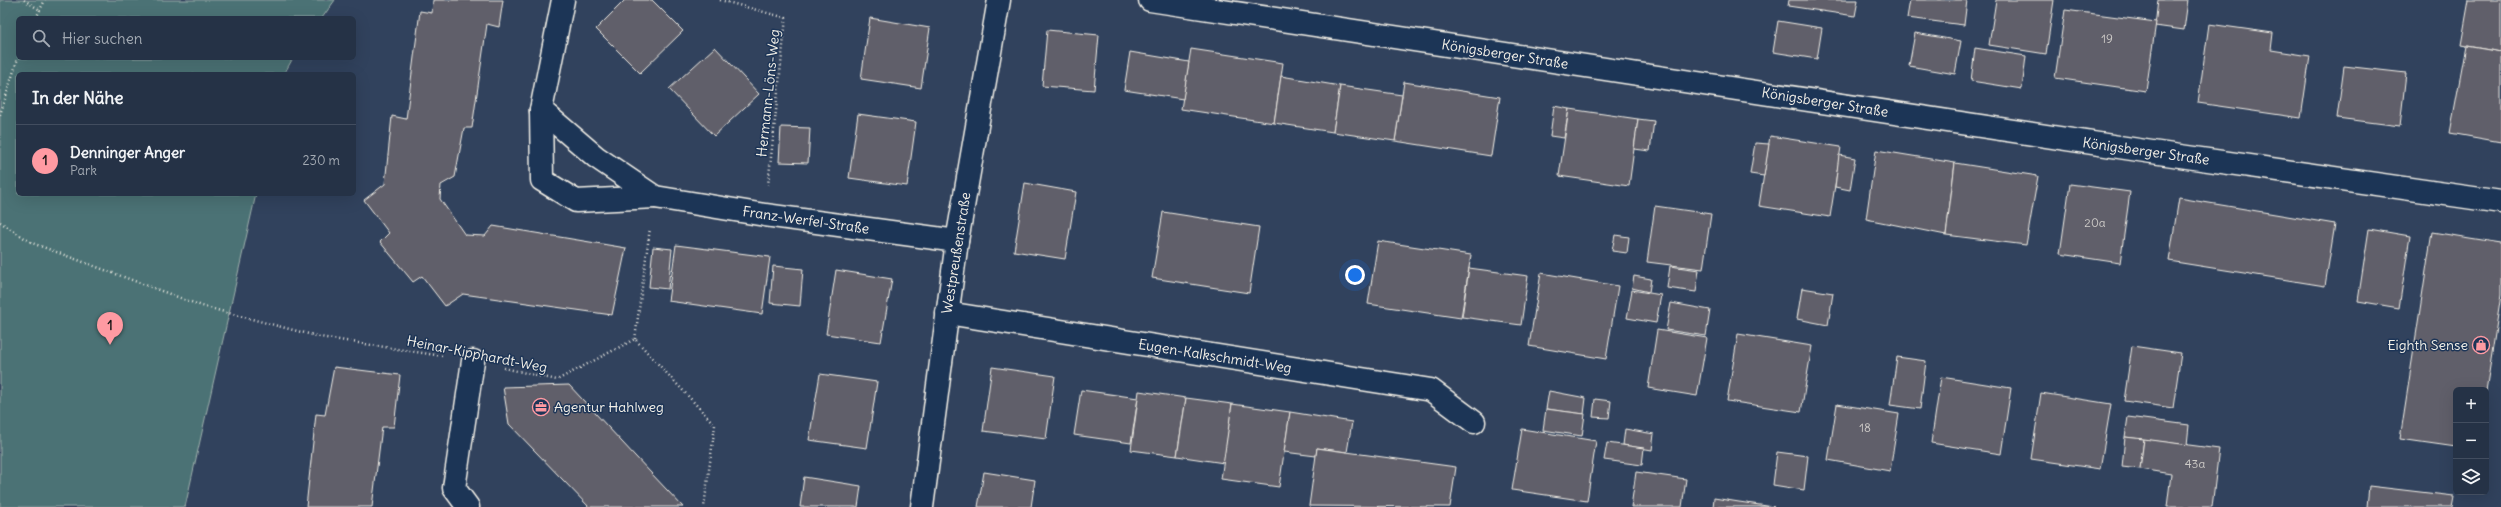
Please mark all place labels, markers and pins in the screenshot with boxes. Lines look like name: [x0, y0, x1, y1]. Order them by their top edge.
pin: 1: [97, 312, 123, 345]
shop icon: Eighth Sense: [2471, 335, 2491, 355]
place label: Eighth Sense: [2387, 336, 2468, 354]
office icon: Agentur Hahlweg: [531, 397, 551, 417]
place label: Agentur Hahlweg: [554, 398, 664, 416]

